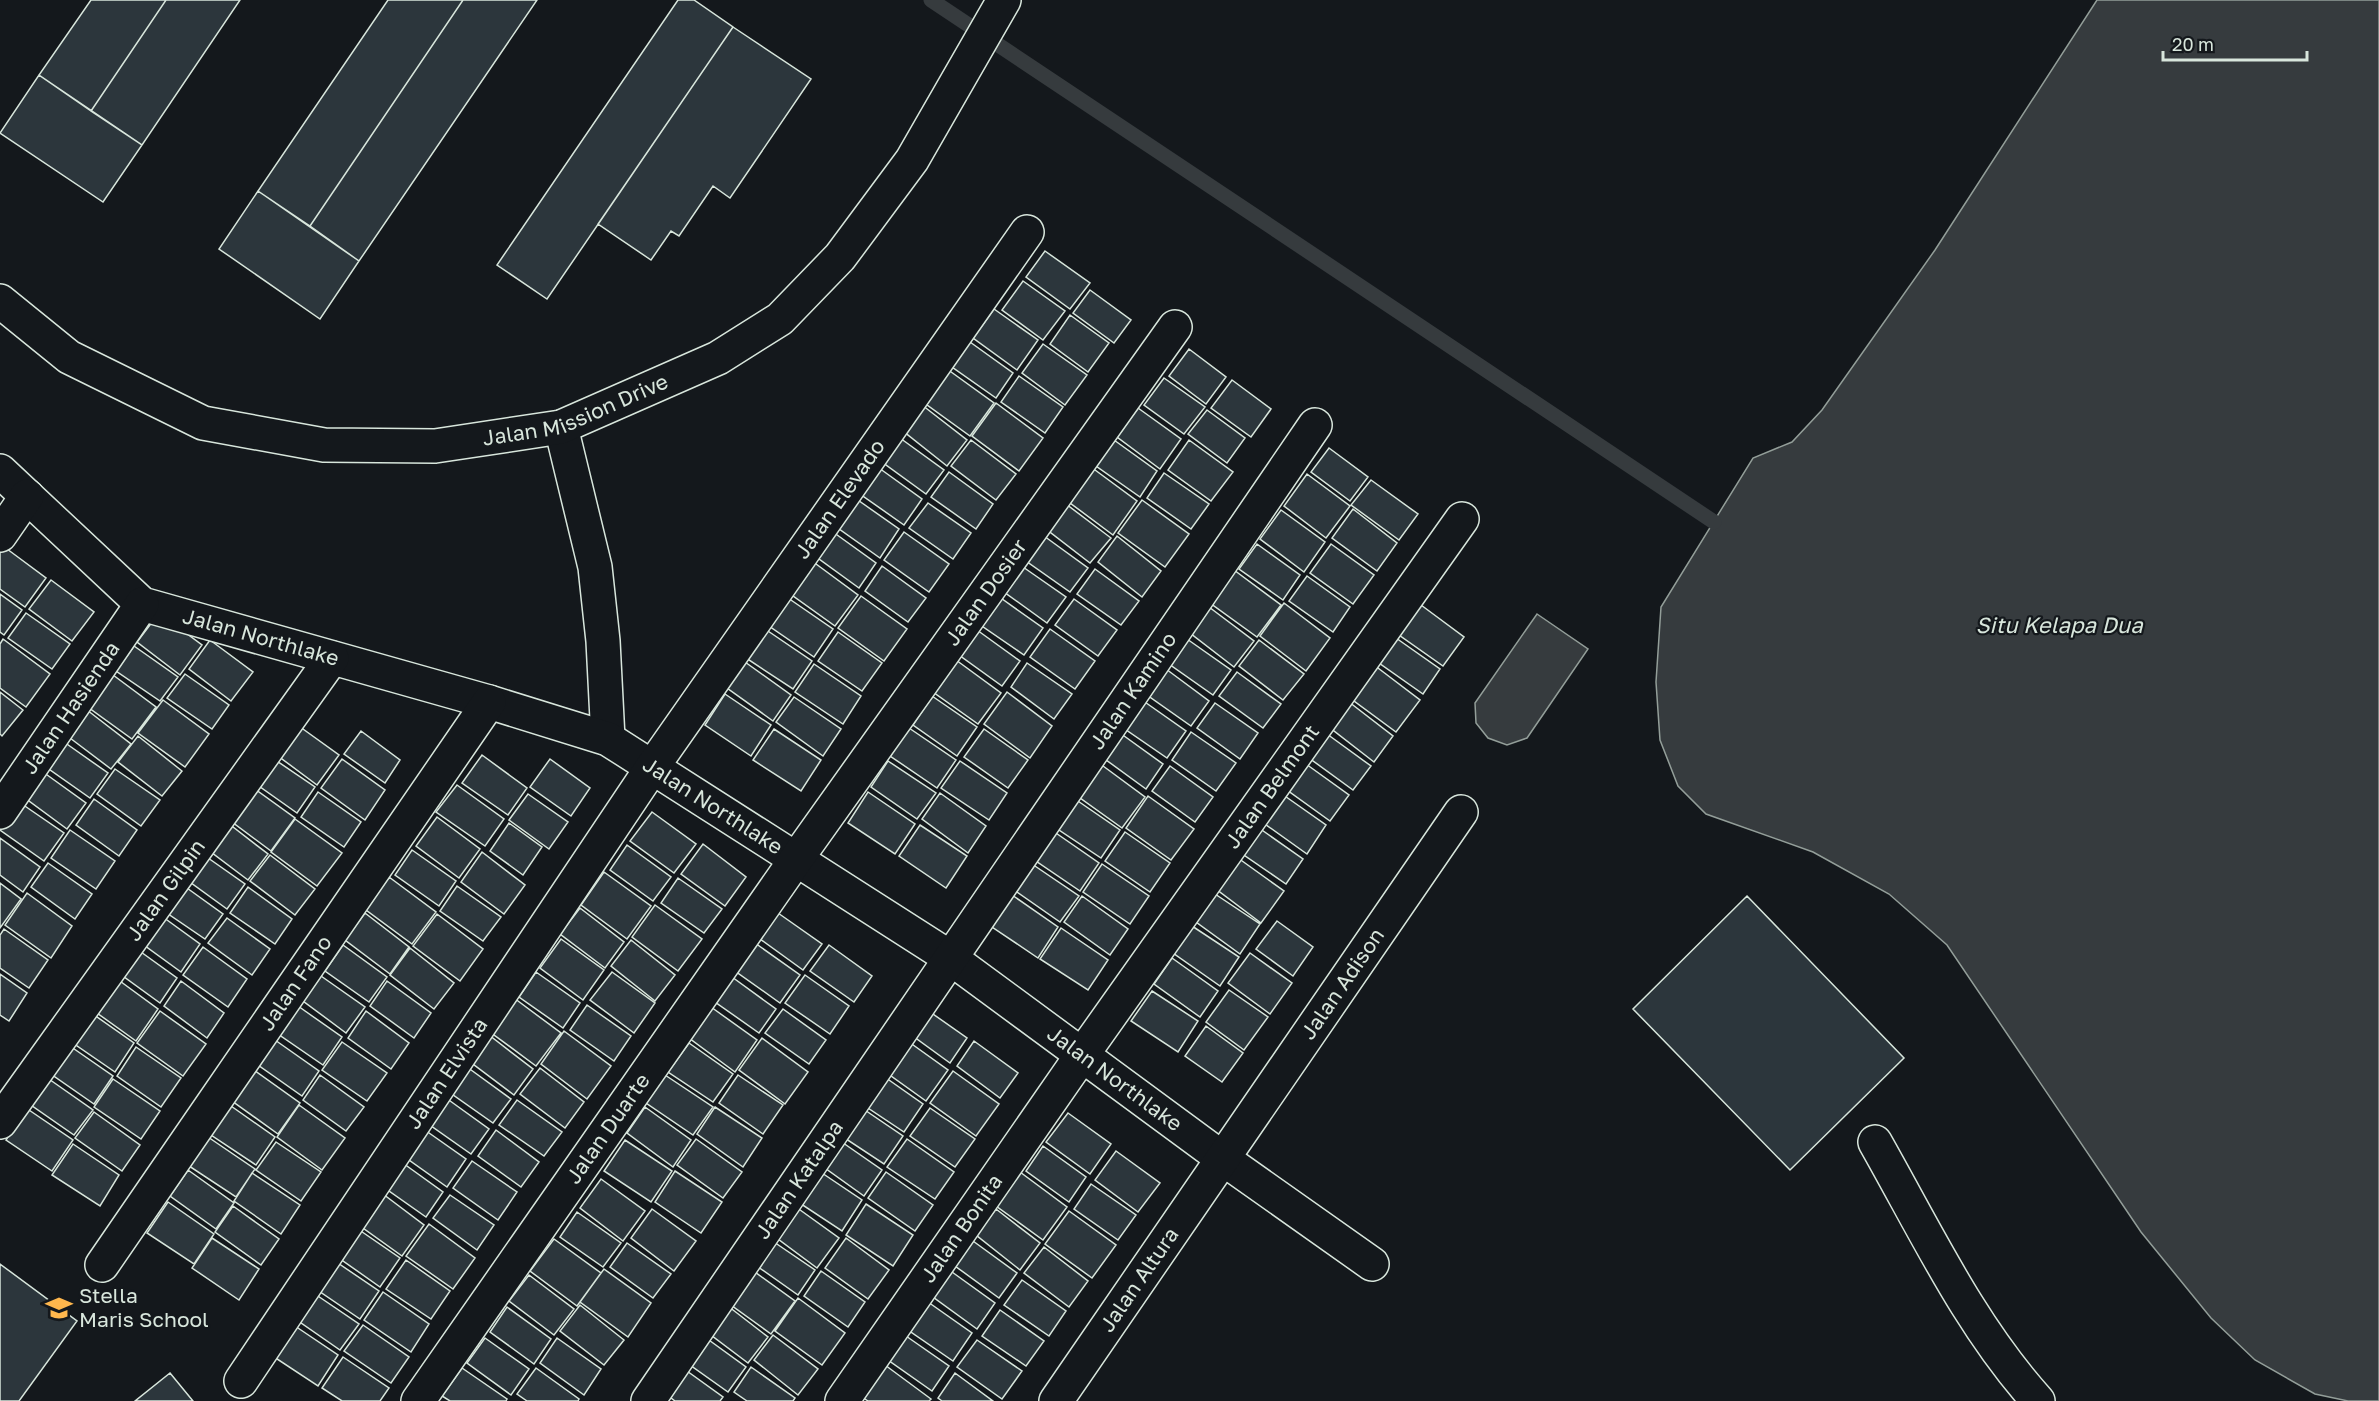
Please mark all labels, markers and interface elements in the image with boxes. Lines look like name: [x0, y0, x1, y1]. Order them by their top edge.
scale bar: [2163, 24, 2307, 62]
text: 20 m: [2172, 33, 2214, 55]
street label: Jalan Mission Drive: [481, 368, 672, 451]
street label: Jalan Elevado: [788, 434, 890, 563]
street label: Jalan Dosier: [938, 534, 1032, 650]
street label: Jalan Northlake: [180, 602, 342, 671]
water label: Situ Kelapa Dua: [1975, 611, 2144, 638]
street label: Jalan Kamino: [1083, 627, 1182, 754]
street label: Jalan Hasienda: [16, 636, 125, 779]
street label: Jalan Belmont: [1219, 719, 1324, 853]
street label: Jalan Northlake: [638, 751, 788, 859]
street label: Jalan Gilpin: [120, 834, 210, 946]
street label: Jalan Adison: [1294, 923, 1389, 1044]
street label: Jalan Fano: [253, 930, 337, 1035]
street label: Jalan Elvista: [400, 1013, 493, 1134]
street label: Jalan Northlake: [1043, 1020, 1188, 1136]
street label: Jalan Duarte: [560, 1068, 655, 1188]
street label: Jalan Katalpa: [749, 1115, 848, 1243]
street label: Jalan Bonita: [914, 1169, 1007, 1287]
street label: Jalan Altura: [1093, 1222, 1184, 1337]
place label: Stella Maris School: [79, 1282, 209, 1332]
school or university icon: Stella Maris School: [44, 1293, 74, 1323]

